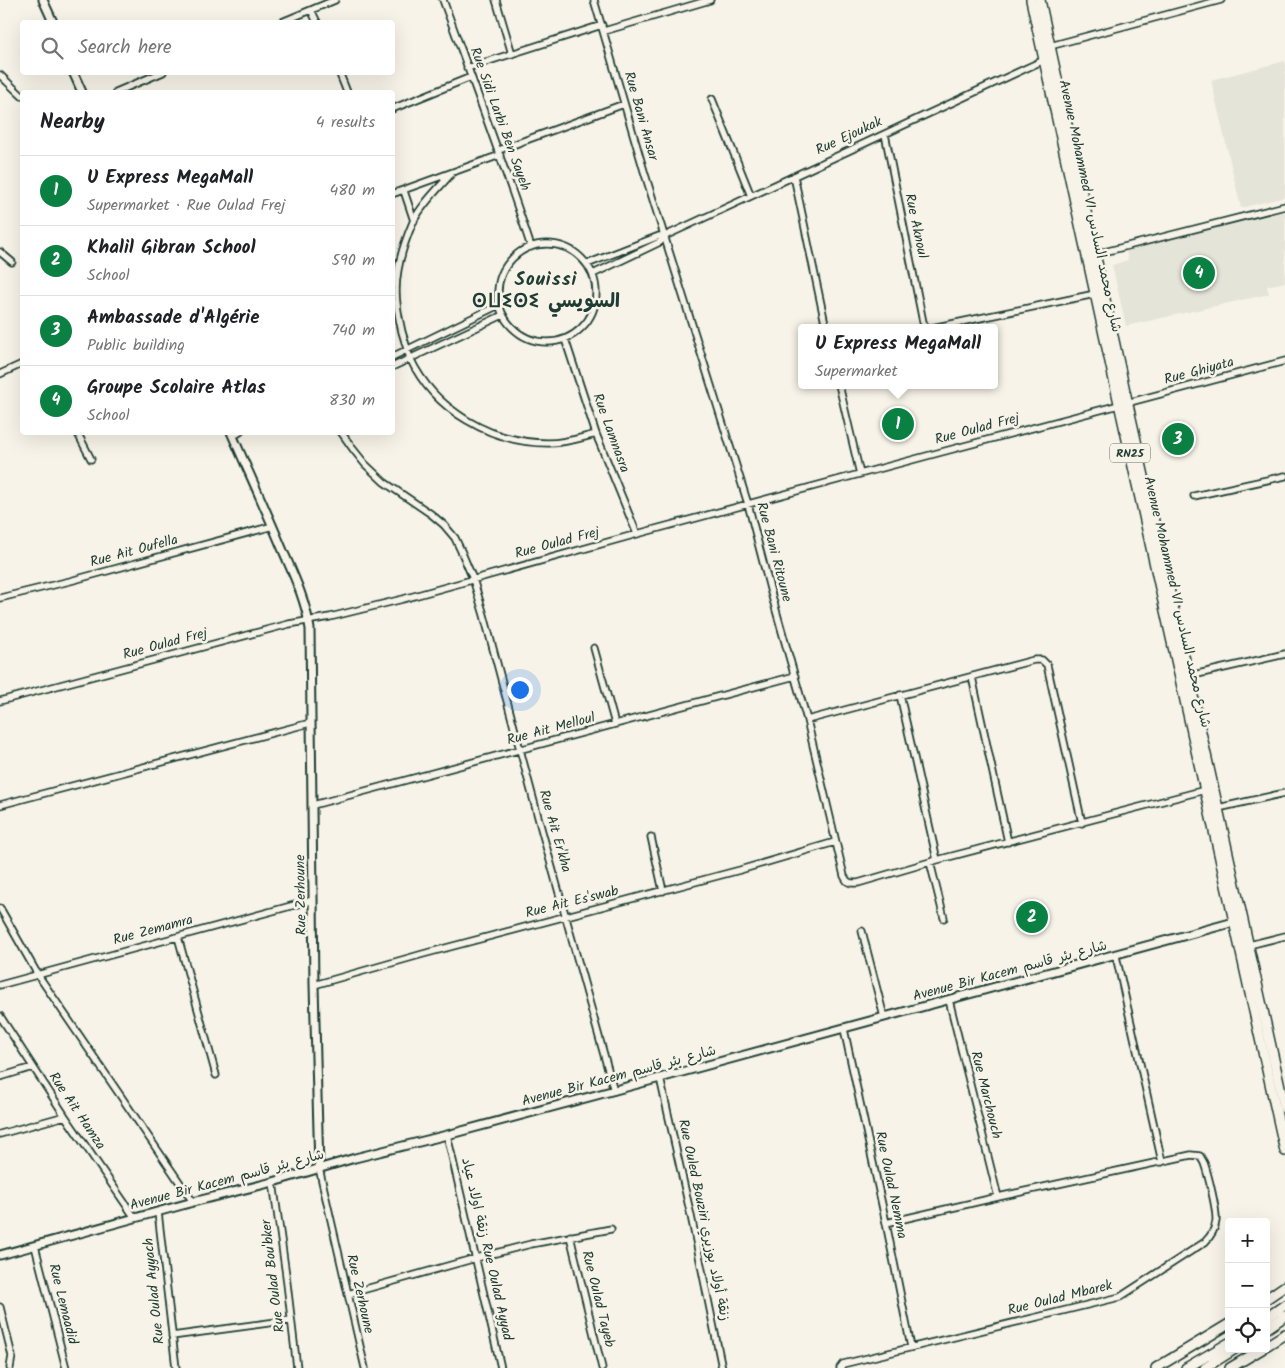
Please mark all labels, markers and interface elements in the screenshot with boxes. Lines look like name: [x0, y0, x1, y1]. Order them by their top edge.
search box: [20, 20, 395, 75]
text: Search here: [78, 33, 172, 63]
icon: search: [38, 34, 66, 62]
street label: Rue Sidi Larbi Ben Sayeh: [464, 44, 536, 194]
street label: Rue Bani Ansar: [618, 69, 665, 164]
street label: Avenue Mohammed VI شارع محمد السادس: [1052, 78, 1128, 334]
text: Nearby: [40, 106, 105, 139]
text: 4 results: [316, 110, 375, 135]
street label: Rue Ejoukak: [812, 111, 886, 161]
text: U Express MegaMall: [87, 163, 253, 193]
text: 1: [54, 178, 58, 203]
text: 480 m: [329, 178, 375, 203]
street label: Rue Aknoul: [898, 191, 934, 261]
text: Supermarket · Rue Oulad Frej: [87, 193, 285, 218]
text: Khalil Gibran School: [87, 233, 256, 263]
text: 2: [51, 248, 61, 273]
text: 590 m: [331, 248, 375, 273]
pin: 4: [1183, 254, 1215, 292]
text: School: [87, 263, 130, 288]
district label: Souissi ⵙⵡⵉⵙⵉ السويسي: [472, 265, 620, 317]
text: Ambassade d'Algérie: [87, 303, 260, 333]
text: 3: [52, 318, 60, 343]
text: 740 m: [332, 318, 375, 343]
popup: [798, 324, 998, 389]
text: U Express MegaMall: [815, 329, 981, 359]
text: Public building: [87, 333, 185, 358]
street label: Rue Ghiyata: [1162, 351, 1236, 391]
text: Supermarket: [815, 359, 898, 384]
text: Groupe Scolaire Atlas: [87, 373, 266, 403]
text: 4: [52, 388, 60, 413]
text: 830 m: [329, 388, 375, 413]
street label: Rue Lamnasra: [586, 390, 636, 476]
text: School: [87, 403, 130, 428]
pin: 1: [882, 405, 914, 443]
street label: Rue Oulad Frej: [932, 407, 1022, 451]
pin: 3: [1162, 420, 1194, 458]
road number: RN25: [1110, 443, 1150, 462]
street label: Avenue Mohammed VI شارع محمد السادس: [1137, 474, 1217, 730]
street label: Rue Bani Ritoune: [750, 500, 798, 605]
street label: Rue Oulad Frej: [512, 521, 602, 565]
street label: Rue Ait Oufella: [88, 529, 180, 573]
street label: Rue Oulad Frej: [120, 622, 210, 666]
your location: [507, 677, 533, 703]
street label: Rue Ait Melloul: [504, 707, 598, 751]
street label: Rue Ait Er'kha: [533, 787, 577, 875]
street label: Rue Zerhoune: [289, 854, 313, 936]
street label: Rue Ait Es'swab: [523, 880, 621, 924]
pin: 2: [1016, 898, 1048, 936]
street label: Rue Zemamra: [111, 909, 195, 951]
street label: Avenue Bir Kacem شارع بئر قاسم: [910, 934, 1110, 1008]
street label: Avenue Bir Kacem شارع بئر قاسم: [519, 1039, 719, 1113]
street label: Rue Marchouch: [964, 1049, 1008, 1141]
street label: Rue Ait Hamza: [43, 1068, 111, 1154]
street label: Rue Ouled Bouziri زنقة أولاد بوزيري: [672, 1117, 736, 1323]
street label: Rue Oulad Nemma: [869, 1129, 913, 1241]
street label: Avenue Bir Kacem شارع بئر قاسم: [127, 1143, 327, 1217]
street label: زنقة اولاد عياد Rue Oulad Ayyad: [455, 1155, 519, 1344]
street label: Rue Oulad Bou'bker: [255, 1217, 291, 1334]
map controls: [1225, 1218, 1270, 1353]
button: +: [1225, 1218, 1270, 1263]
street label: Rue Oulad Ayyach: [137, 1237, 171, 1345]
street label: Rue Oulad Tayeb: [575, 1248, 621, 1350]
street label: Rue Zerhoune: [340, 1252, 380, 1337]
street label: Rue Lemaadid: [42, 1261, 84, 1348]
button: −: [1225, 1263, 1270, 1308]
street label: Rue Oulad Mbarek: [1005, 1274, 1115, 1322]
button: locate: [1225, 1308, 1270, 1353]

